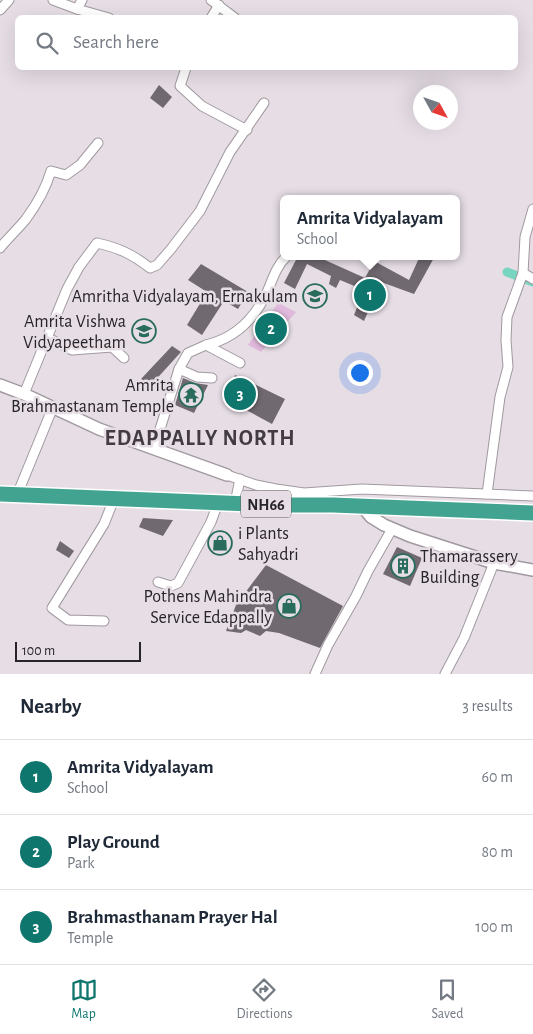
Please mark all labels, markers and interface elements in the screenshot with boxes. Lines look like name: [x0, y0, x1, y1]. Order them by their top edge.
search box: [15, 15, 518, 70]
icon: search: [33, 29, 61, 57]
text: Search here: [73, 33, 159, 52]
north arrow: [413, 85, 458, 130]
popup: [280, 195, 460, 260]
text: Amrita Vidyalayam: [297, 209, 443, 228]
text: School: [297, 231, 338, 247]
pin: 1: [354, 276, 386, 314]
school or university icon: Amritha Vidyalayam, Ernakulam: [302, 283, 328, 309]
place label: Amritha Vidyalayam, Ernakulam: [72, 288, 298, 306]
pin: 2: [255, 310, 287, 348]
place label: Amrita Vishwa Vidyapeetham: [23, 313, 126, 352]
school or university icon: Amrita Vishwa Vidyapeetham: [131, 318, 157, 344]
your location: [347, 360, 373, 386]
pin: 3: [224, 375, 256, 413]
place label: Amrita Brahmastanam Temple: [11, 377, 174, 416]
temple icon: Amrita Brahmastanam Temple: [178, 382, 204, 408]
district label: EDAPPALLY NORTH: [105, 427, 295, 449]
road number: NH66: [241, 490, 291, 518]
place label: i Plants Sahyadri: [238, 525, 299, 564]
shop icon: i Plants Sahyadri: [207, 530, 233, 556]
place label: Thamarassery Building: [420, 548, 518, 587]
building icon: Thamarassery Building: [390, 553, 416, 579]
place label: Pothens Mahindra Service Edappally: [144, 588, 272, 627]
shop icon: Pothens Mahindra Service Edappally: [276, 593, 302, 619]
scale bar: [15, 639, 141, 662]
text: 100 m: [22, 644, 55, 658]
text: Nearby: [20, 696, 81, 717]
text: 3 results: [462, 698, 513, 714]
text: Amrita Vidyalayam: [67, 758, 214, 777]
text: 1: [33, 769, 39, 785]
text: 60 m: [482, 769, 513, 785]
text: School: [67, 780, 108, 796]
text: Play Ground: [67, 833, 160, 852]
text: 2: [32, 844, 40, 860]
text: 80 m: [482, 844, 513, 860]
text: Park: [67, 855, 95, 871]
text: Brahmasthanam Prayer Hal: [67, 908, 278, 927]
text: 3: [33, 919, 39, 935]
text: 100 m: [475, 919, 513, 935]
text: Temple: [67, 930, 113, 946]
tab: Map: [70, 976, 98, 1023]
tab: Directions: [237, 976, 292, 1023]
tab: Saved: [431, 976, 463, 1023]

